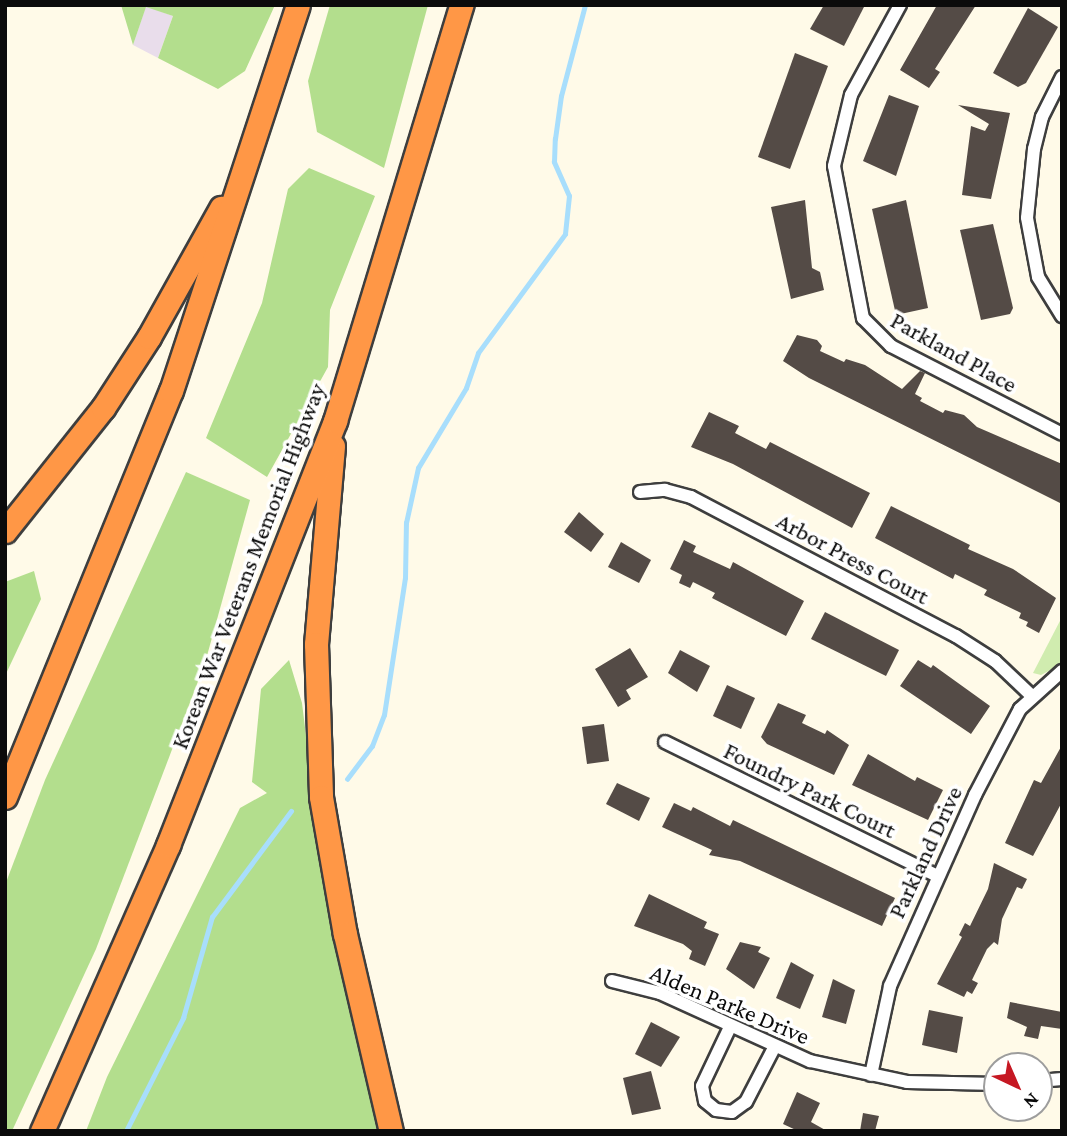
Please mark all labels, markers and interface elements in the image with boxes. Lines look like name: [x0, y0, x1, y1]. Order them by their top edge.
street label: Parkland Place: [886, 305, 1022, 399]
street label: Korean War Veterans Memorial Highway: [165, 379, 331, 753]
street label: Arbor Press Court: [772, 506, 934, 610]
street label: Foundry Park Court: [719, 736, 901, 844]
street label: Parkland Drive: [882, 781, 968, 923]
street label: Alden Parke Drive: [646, 957, 814, 1051]
north arrow: [983, 1052, 1053, 1122]
text: N: [1020, 1089, 1044, 1113]

